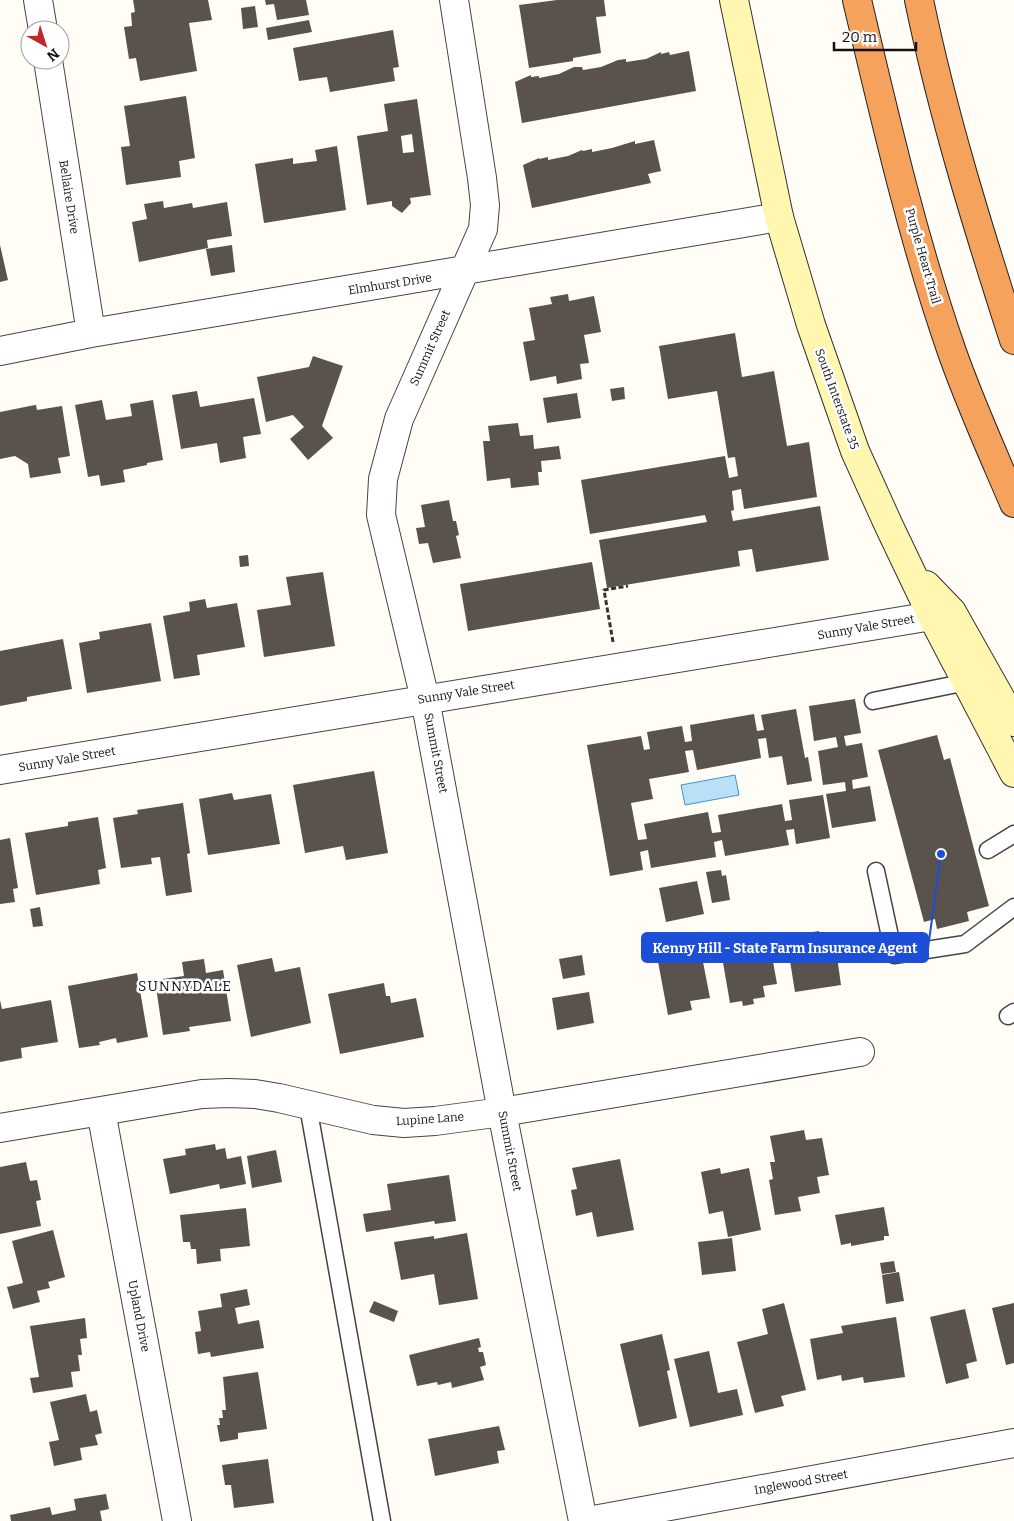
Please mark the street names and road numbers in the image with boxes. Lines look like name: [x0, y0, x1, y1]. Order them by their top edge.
street label: Bellaire Drive: [56, 159, 82, 235]
street label: Purple Heart Trail: [903, 207, 944, 306]
street label: Elmhurst Drive: [347, 270, 433, 298]
street label: Summit Street: [407, 307, 453, 388]
street label: South Interstate 35: [812, 347, 862, 451]
street label: Sunny Vale Street: [816, 611, 916, 642]
street label: Sunny Vale Street: [416, 677, 516, 707]
street label: Summit Street: [421, 712, 451, 795]
street label: Sunny Vale Street: [17, 743, 117, 774]
street label: Lupine Lane: [395, 1110, 465, 1128]
street label: Summit Street: [495, 1110, 525, 1193]
street label: Upland Drive: [125, 1279, 153, 1353]
street label: Inglewood Street: [753, 1467, 850, 1497]

